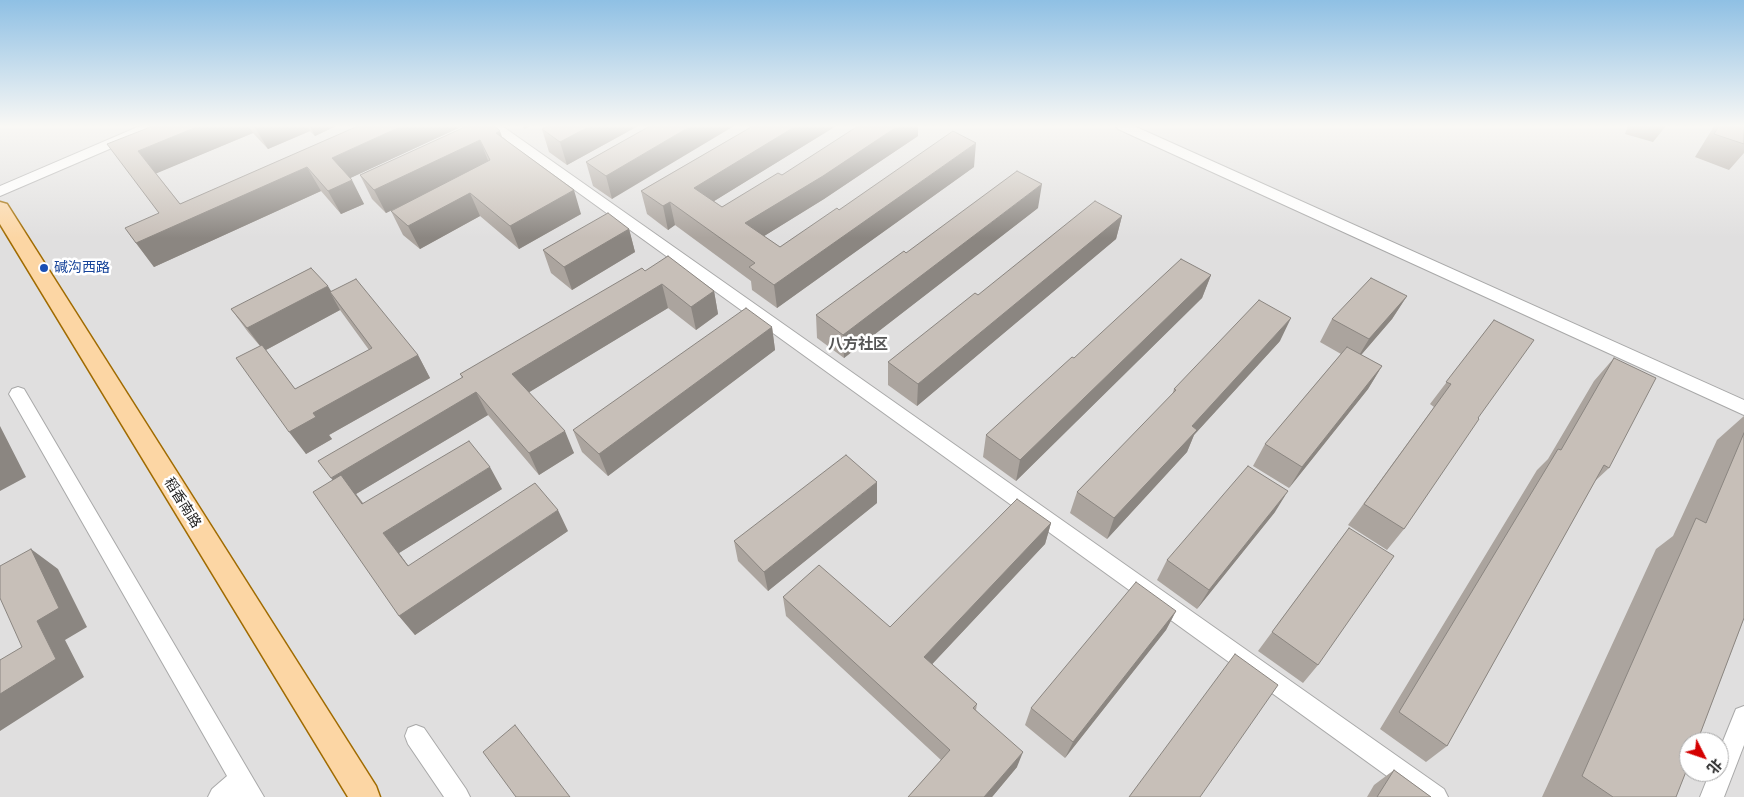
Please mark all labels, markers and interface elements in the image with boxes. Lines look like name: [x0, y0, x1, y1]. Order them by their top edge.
place label: 碱沟西路: [54, 260, 110, 276]
marker: 碱沟西路: [38, 262, 50, 274]
district label: 八方社区: [828, 336, 888, 354]
street label: 稻香南路: [160, 475, 204, 531]
north arrow: [1679, 732, 1729, 782]
text: 北: [1704, 756, 1725, 777]

